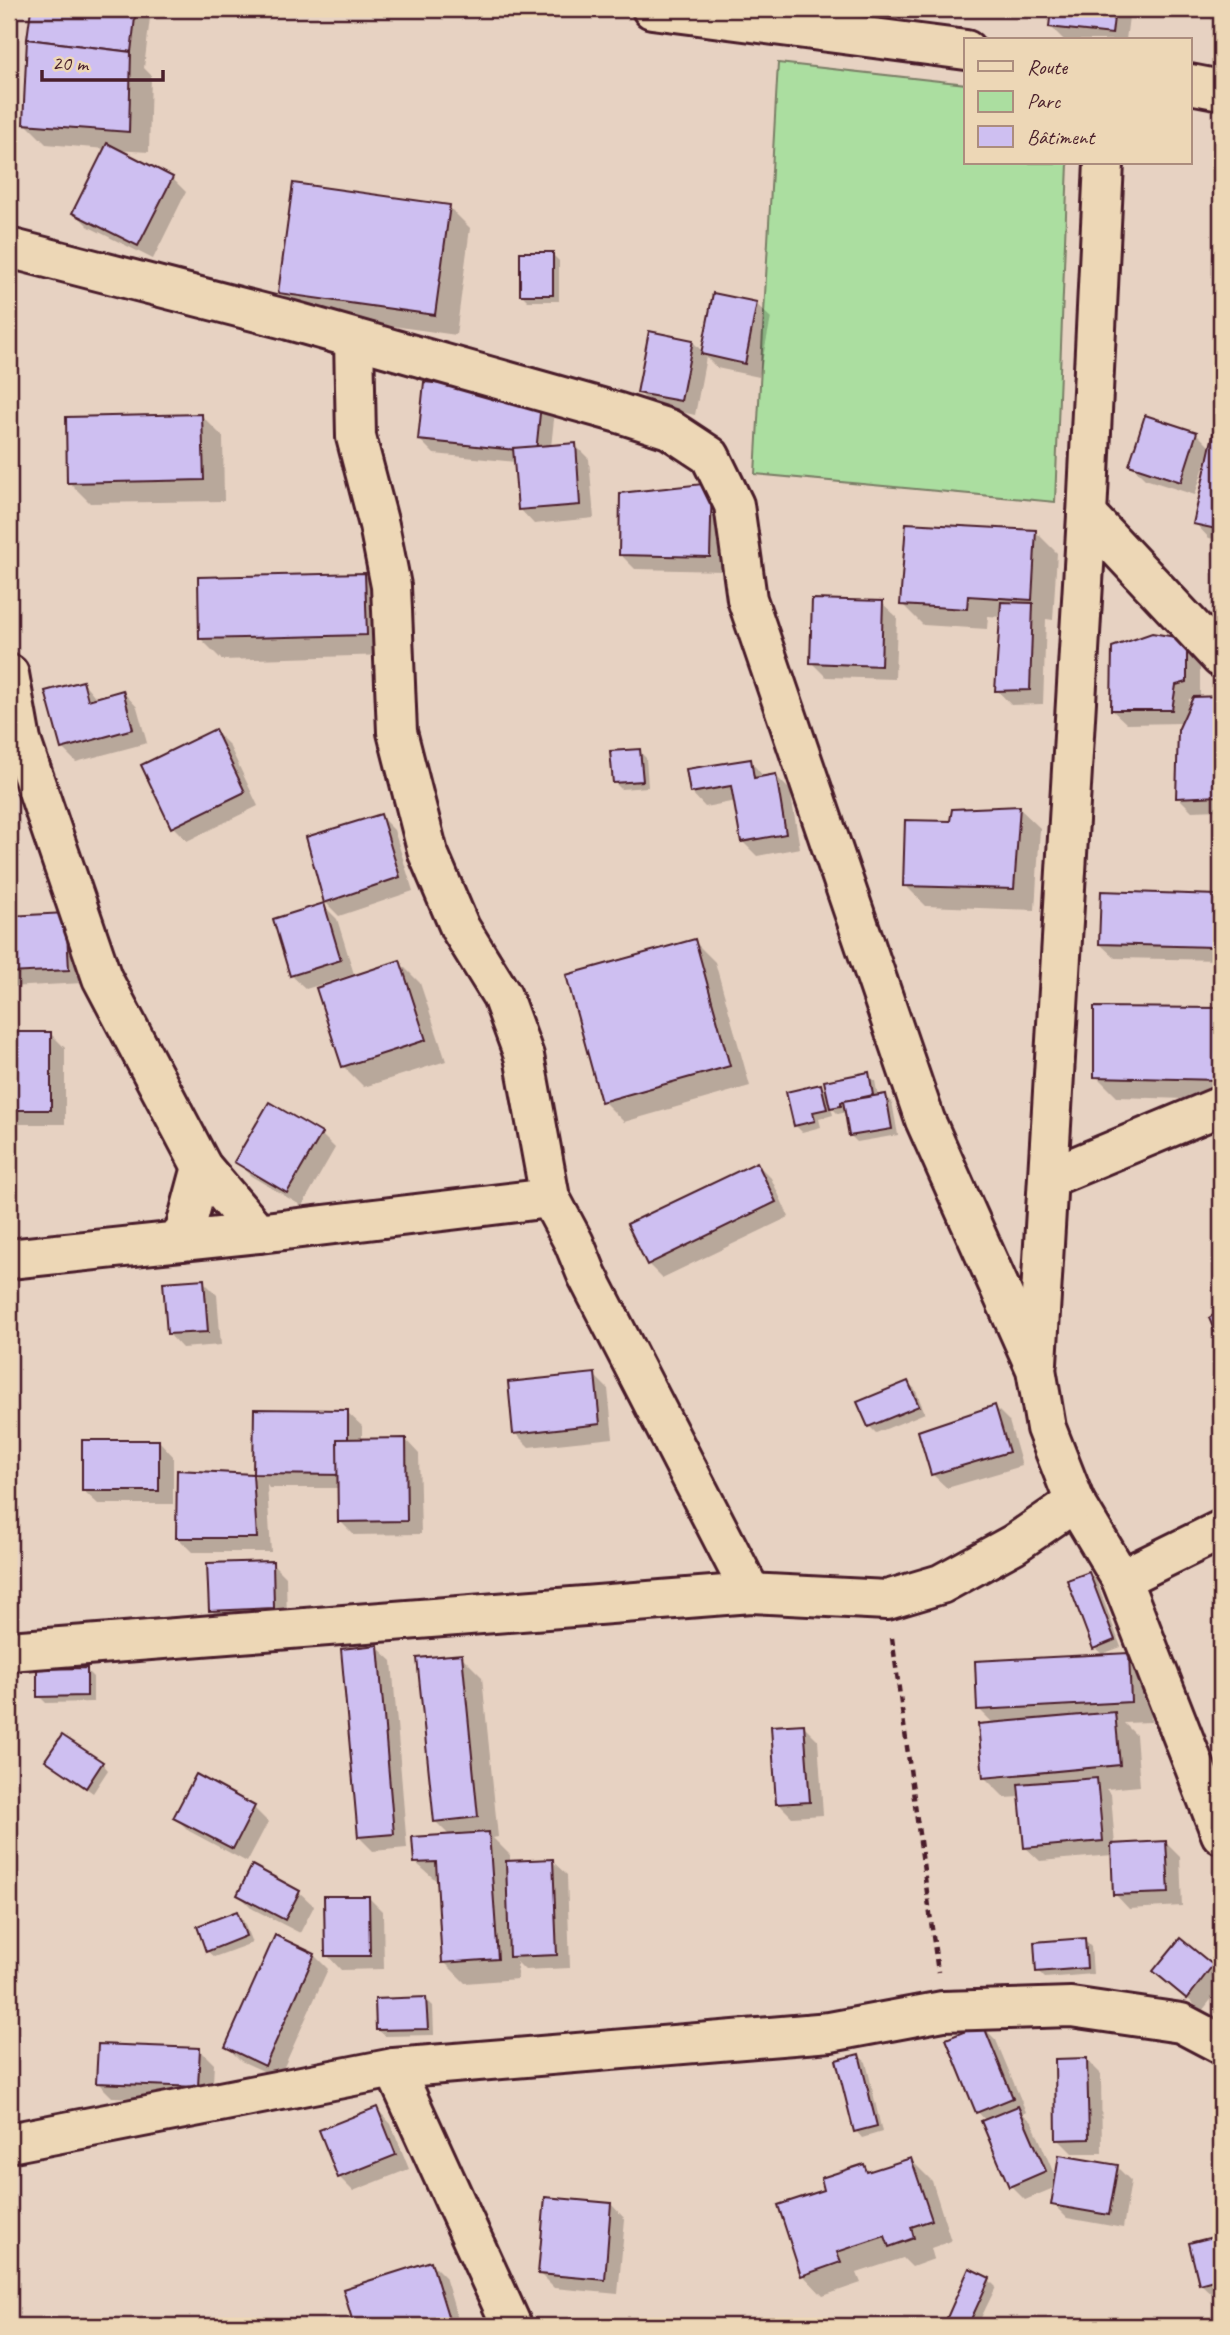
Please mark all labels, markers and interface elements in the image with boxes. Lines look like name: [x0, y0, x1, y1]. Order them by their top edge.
scale bar: [42, 38, 163, 82]
legend: [964, 38, 1192, 164]
text: 20 m: [52, 50, 90, 76]
text: Route: [1027, 54, 1068, 80]
text: Parc: [1027, 88, 1062, 114]
text: Bâtiment: [1027, 124, 1096, 150]

